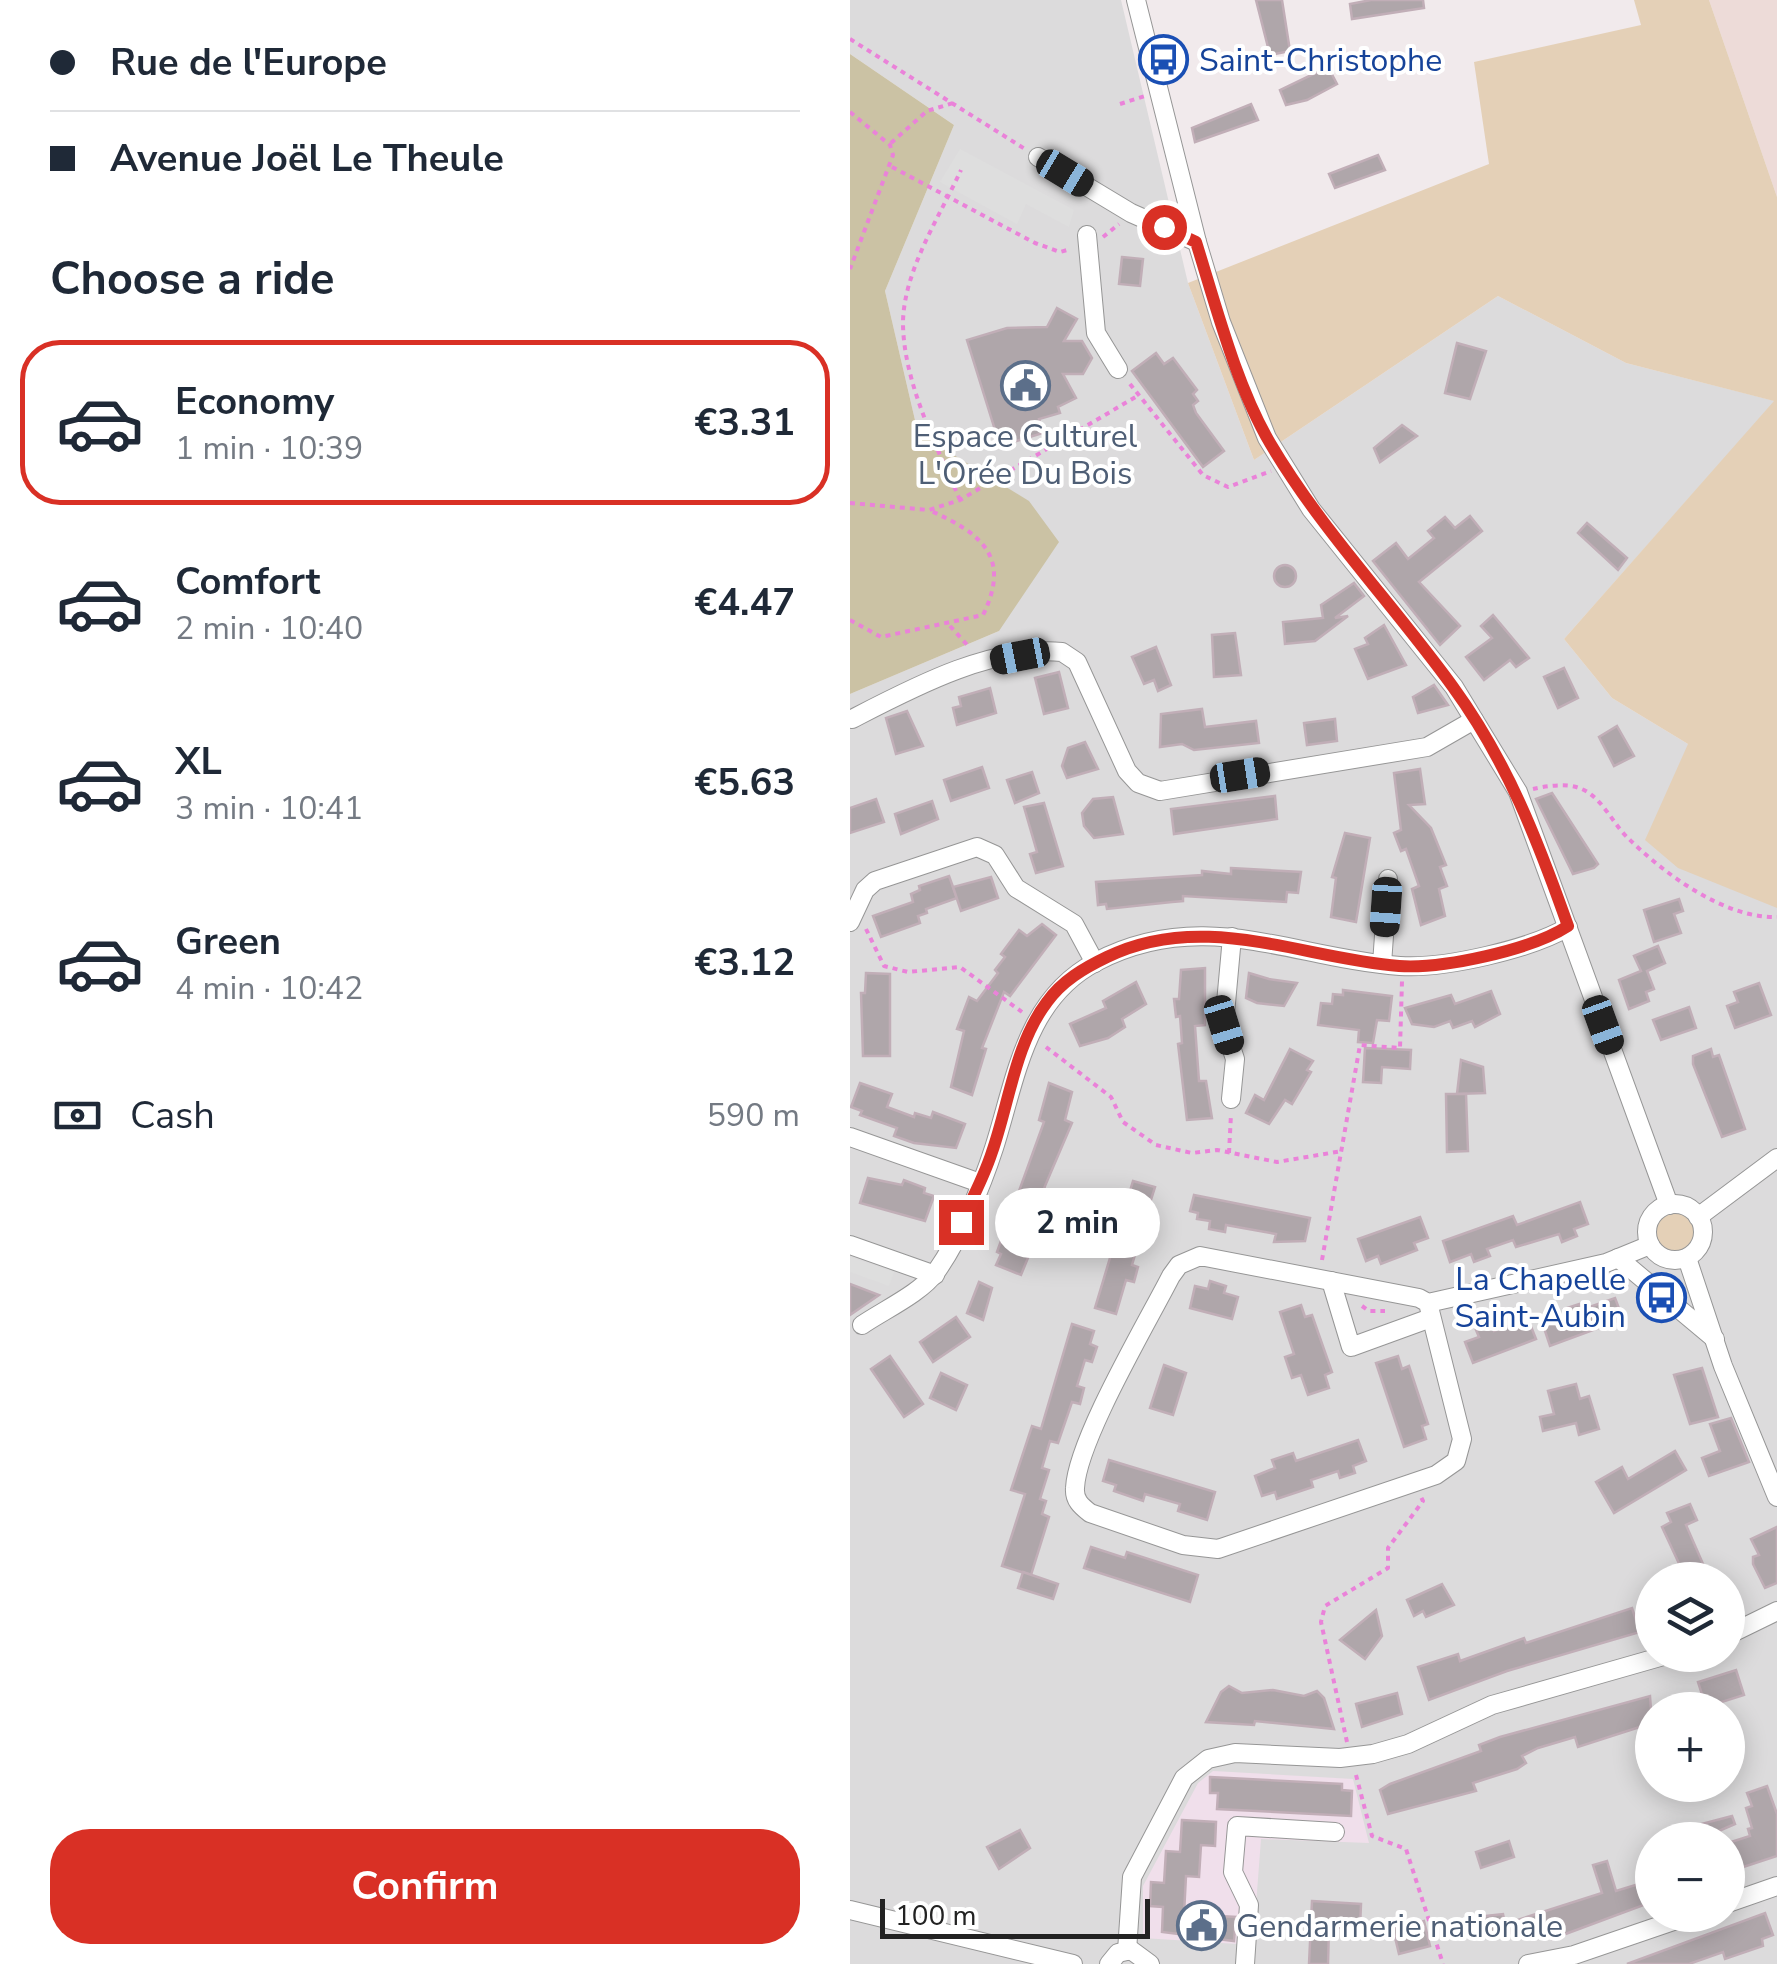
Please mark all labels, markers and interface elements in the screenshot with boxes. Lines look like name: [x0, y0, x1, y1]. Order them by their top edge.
bus stop icon: Saint-Christophe: [1138, 34, 1190, 86]
text: Rue de l'Europe: [110, 37, 387, 88]
place label: Saint-Christophe: [1199, 39, 1442, 82]
text: Avenue Joël Le Theule: [110, 133, 504, 184]
car: [1032, 145, 1098, 201]
route start: [1142, 205, 1187, 250]
text: Choose a ride: [50, 249, 335, 310]
public building icon: Espace Culturel L'Orée Du Bois: [999, 360, 1051, 412]
text: Economy: [175, 376, 334, 427]
icon: car: [55, 378, 145, 468]
text: €3.31: [694, 397, 795, 448]
place label: Espace Culturel L'Orée Du Bois: [913, 415, 1138, 495]
text: 1 min · 10:39: [175, 427, 363, 470]
text: Comfort: [175, 556, 320, 607]
icon: car: [55, 558, 145, 648]
text: €4.47: [694, 577, 795, 628]
text: 2 min · 10:40: [175, 607, 363, 650]
car: [988, 636, 1052, 676]
text: XL: [175, 736, 222, 787]
icon: car: [55, 738, 145, 828]
car: [1208, 755, 1272, 795]
text: €5.63: [694, 757, 795, 808]
text: 3 min · 10:41: [175, 787, 363, 830]
car: [1369, 876, 1403, 938]
text: Green: [175, 916, 281, 967]
icon: car: [55, 918, 145, 1008]
text: €3.12: [694, 937, 795, 988]
text: 4 min · 10:42: [175, 967, 363, 1010]
car: [1201, 992, 1247, 1058]
car: [1579, 992, 1627, 1058]
icon: cash: [50, 1088, 105, 1143]
text: Cash: [130, 1090, 215, 1141]
text: 590 m: [707, 1094, 800, 1137]
callout: 2 min: [996, 1187, 1161, 1257]
route end: [939, 1200, 984, 1245]
text: 2 min: [1036, 1201, 1119, 1244]
place label: La Chapelle Saint-Aubin: [1454, 1258, 1626, 1338]
bus stop icon: La Chapelle Saint-Aubin: [1635, 1271, 1687, 1323]
map controls: [1635, 1562, 1745, 1932]
button: layers: [1635, 1562, 1745, 1672]
button: +: [1635, 1692, 1745, 1802]
button: −: [1635, 1822, 1745, 1932]
button: Confirm: [50, 1829, 800, 1944]
scale bar: [880, 1894, 1150, 1938]
text: 100 m: [895, 1897, 977, 1935]
public building icon: Gendarmerie nationale: [1175, 1900, 1227, 1952]
place label: Gendarmerie nationale: [1236, 1905, 1563, 1948]

